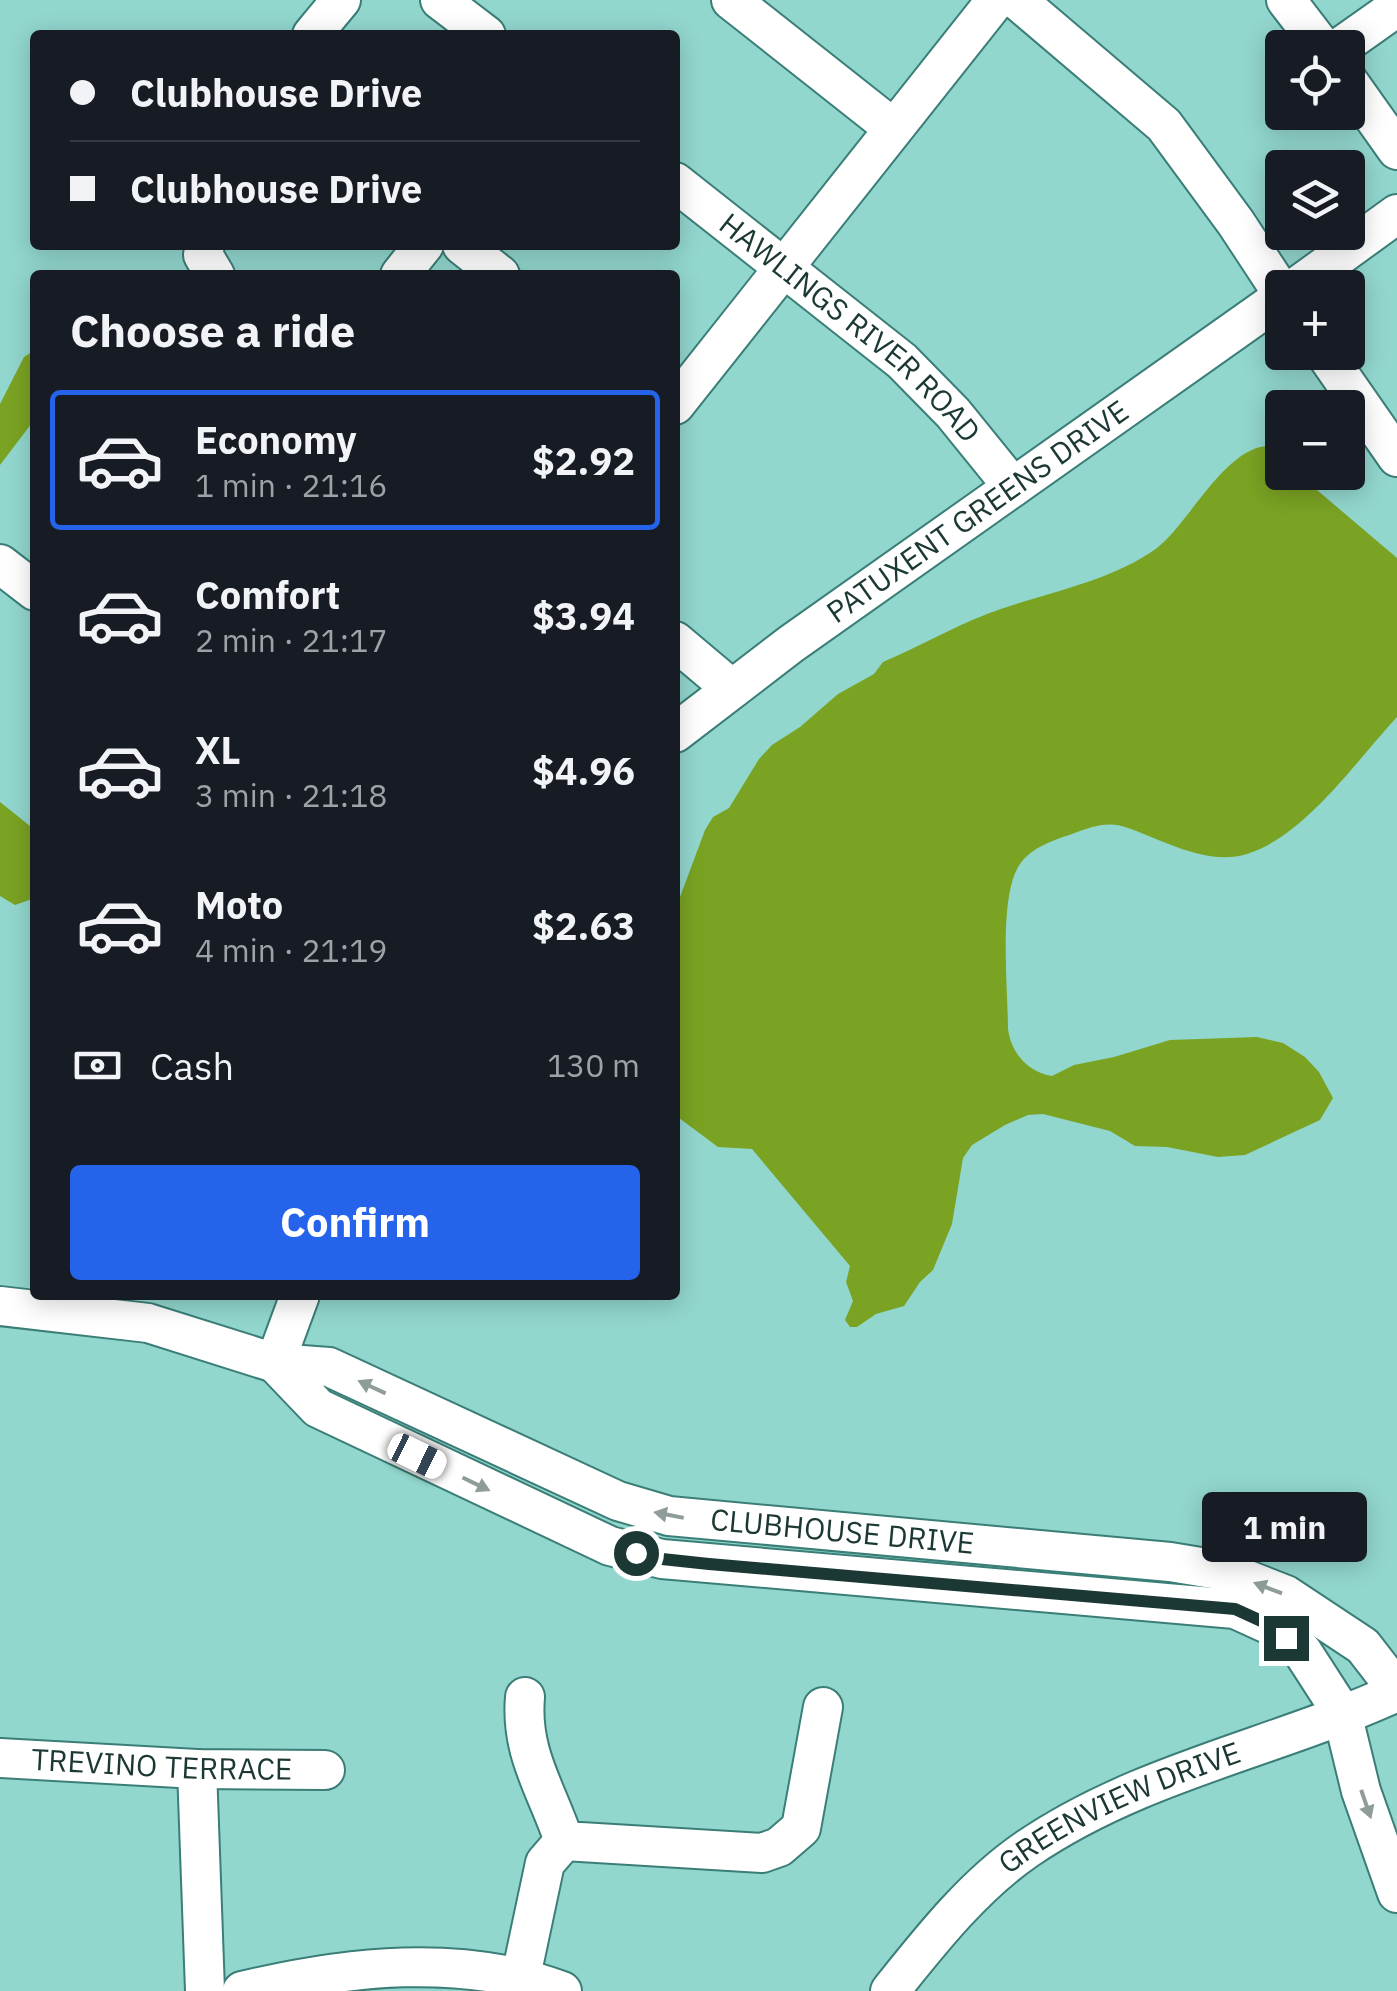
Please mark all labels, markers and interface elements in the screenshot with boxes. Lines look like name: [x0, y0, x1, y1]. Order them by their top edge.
map controls: [1265, 30, 1365, 490]
button: locate: [1265, 30, 1365, 130]
text: Clubhouse Drive: [130, 68, 422, 117]
button: layers: [1265, 150, 1365, 250]
text: Clubhouse Drive: [130, 164, 422, 213]
street label: HAWLINGS RIVER ROAD: [712, 204, 990, 450]
button: +: [1265, 270, 1365, 370]
text: Choose a ride: [70, 301, 355, 359]
button: −: [1265, 390, 1365, 490]
street label: PATUXENT GREENS DRIVE: [818, 391, 1136, 631]
icon: car: [75, 415, 165, 505]
text: Economy: [195, 415, 357, 464]
text: $2.92: [532, 436, 635, 485]
text: 1 min · 21:16: [195, 464, 388, 506]
icon: car: [75, 570, 165, 660]
text: Comfort: [195, 570, 340, 619]
text: $3.94: [532, 591, 635, 640]
text: 2 min · 21:17: [195, 619, 388, 661]
icon: car: [75, 725, 165, 815]
text: XL: [195, 725, 241, 774]
text: $4.96: [532, 746, 635, 795]
text: 3 min · 21:18: [195, 774, 388, 816]
icon: car: [75, 880, 165, 970]
text: Moto: [195, 880, 283, 929]
text: $2.63: [532, 901, 635, 950]
text: 4 min · 21:19: [195, 929, 388, 971]
icon: cash: [70, 1038, 125, 1093]
text: Cash: [150, 1041, 234, 1090]
text: 130 m: [547, 1044, 640, 1086]
button: Confirm: [70, 1165, 640, 1280]
one-way arrow: [357, 1378, 386, 1395]
car: [383, 1429, 451, 1483]
one-way arrow: [462, 1476, 491, 1493]
callout: 1 min: [1204, 1493, 1368, 1563]
street label: CLUBHOUSE DRIVE: [709, 1499, 976, 1562]
one-way arrow: [654, 1506, 685, 1522]
text: 1 min: [1243, 1506, 1326, 1548]
route start: [614, 1531, 659, 1576]
one-way arrow: [1253, 1580, 1283, 1595]
route end: [1264, 1616, 1309, 1661]
street label: GREENVIEW DRIVE: [990, 1732, 1245, 1881]
street label: TREVINO TERRACE: [30, 1739, 293, 1788]
one-way arrow: [1359, 1790, 1374, 1820]

